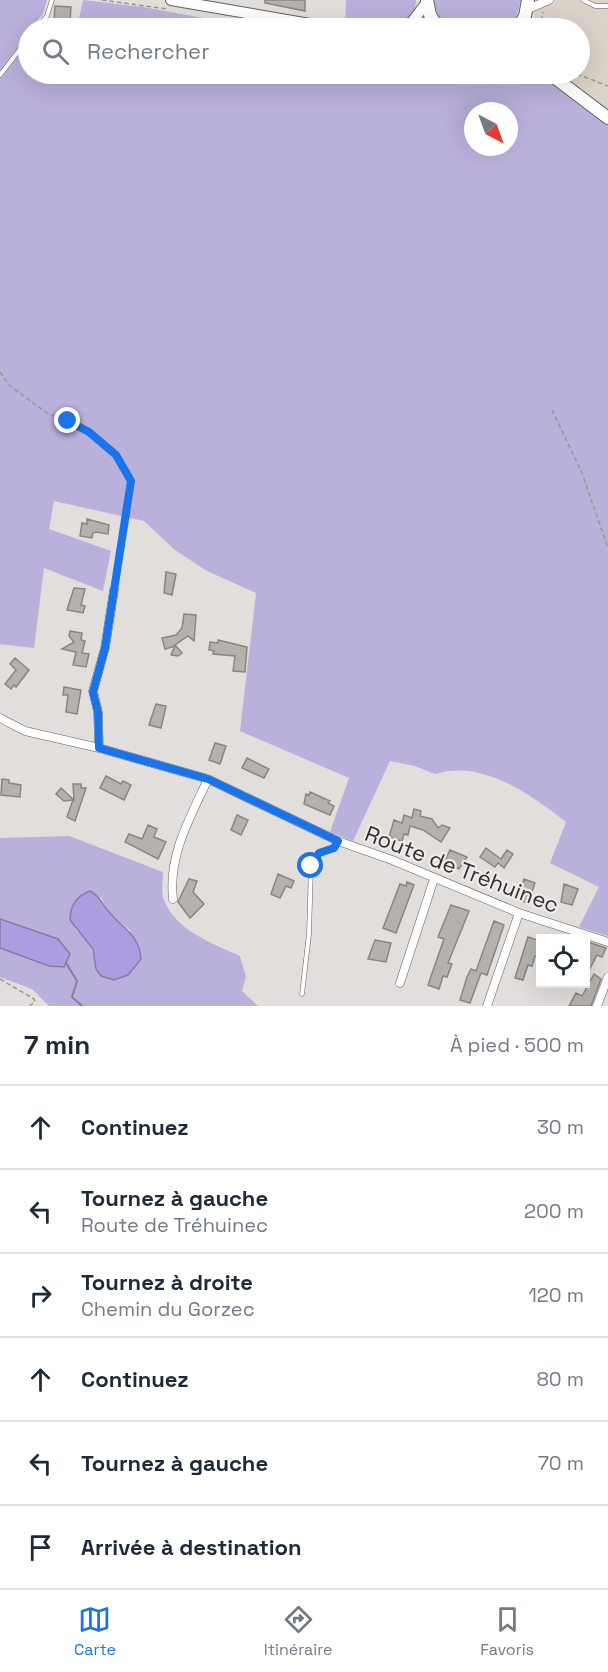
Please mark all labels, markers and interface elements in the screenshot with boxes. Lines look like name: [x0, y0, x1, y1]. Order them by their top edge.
search box: [18, 18, 590, 84]
icon: search: [39, 35, 72, 68]
text: Rechercher: [87, 37, 209, 65]
north arrow: [464, 102, 518, 156]
route end: [54, 407, 80, 433]
street label: Route de Tréhuinec: [361, 819, 563, 919]
route start: [297, 852, 323, 878]
map controls: [536, 934, 590, 988]
button: locate: [536, 934, 590, 988]
text: 7 min: [24, 1028, 90, 1062]
text: À pied · 500 m: [450, 1032, 584, 1058]
icon: ahead: [24, 1111, 57, 1144]
text: Continuez: [81, 1113, 189, 1141]
text: 30 m: [537, 1114, 584, 1140]
text: Tournez à gauche: [81, 1184, 268, 1212]
icon: left: [24, 1195, 57, 1228]
text: 200 m: [524, 1198, 584, 1224]
text: Route de Tréhuinec: [81, 1212, 268, 1238]
text: Tournez à droite: [81, 1268, 253, 1296]
icon: right: [24, 1279, 57, 1312]
text: 120 m: [528, 1282, 584, 1308]
text: Chemin du Gorzec: [81, 1296, 255, 1322]
icon: ahead: [24, 1363, 57, 1396]
text: Continuez: [81, 1365, 189, 1393]
text: 80 m: [536, 1366, 584, 1392]
icon: left: [24, 1447, 57, 1480]
text: Tournez à gauche: [81, 1449, 268, 1477]
text: 70 m: [538, 1450, 584, 1476]
icon: arrive: [24, 1531, 57, 1564]
text: Arrivée à destination: [81, 1533, 302, 1561]
tab: Carte: [74, 1603, 116, 1660]
tab: Itinéraire: [264, 1603, 332, 1660]
tab: Favoris: [480, 1603, 534, 1660]

